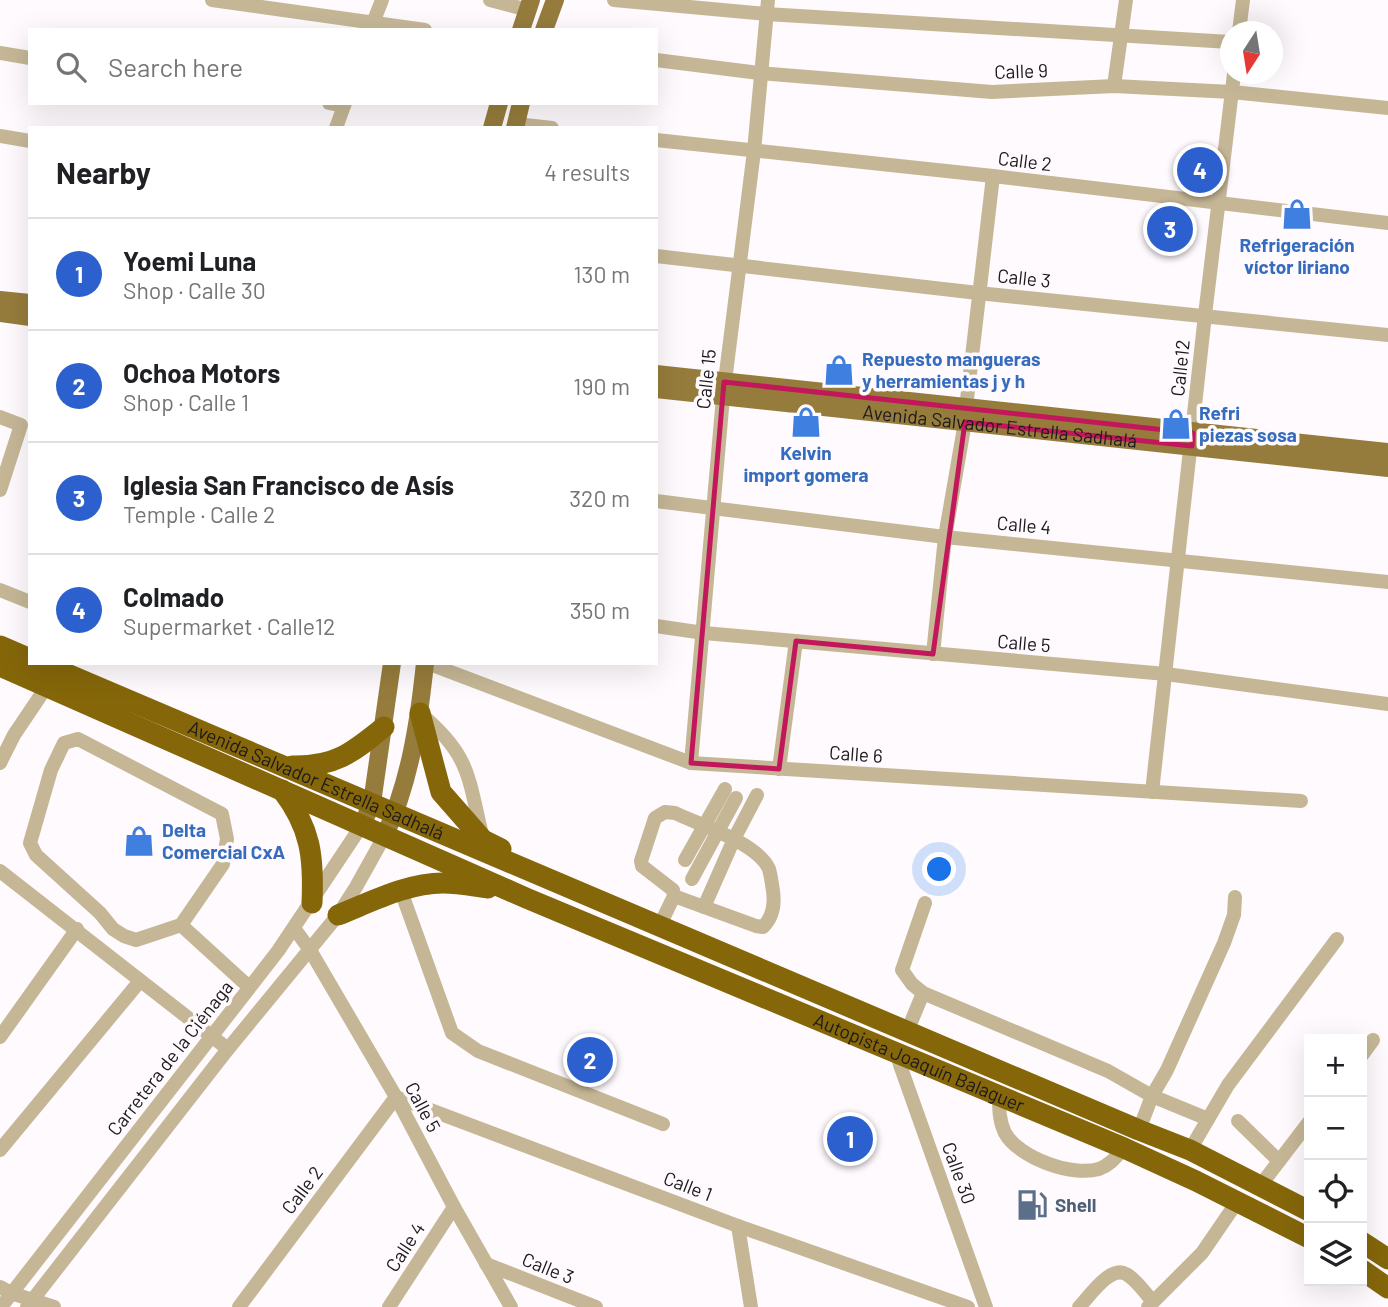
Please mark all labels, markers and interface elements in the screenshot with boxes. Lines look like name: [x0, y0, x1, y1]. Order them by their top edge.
north arrow: [1220, 21, 1283, 84]
search box: [28, 28, 658, 105]
icon: search: [52, 48, 90, 86]
text: Search here: [108, 51, 243, 82]
street label: Calle 9: [994, 58, 1048, 83]
pin: 4: [1177, 144, 1223, 196]
street label: Calle 2: [997, 146, 1053, 175]
text: Nearby: [56, 154, 151, 190]
text: 4 results: [544, 158, 630, 186]
shop icon: Refrigeración víctor liriano: [1280, 197, 1314, 231]
pin: 3: [1147, 203, 1193, 255]
place label: Refrigeración víctor liriano: [1239, 233, 1355, 278]
text: Yoemi Luna: [123, 245, 256, 276]
text: 1: [75, 260, 83, 288]
text: 130 m: [573, 260, 630, 288]
street label: Calle 3: [996, 263, 1052, 292]
text: Shop · Calle 30: [123, 276, 266, 304]
street label: Calle12: [1165, 338, 1194, 397]
place label: Repuesto mangueras y herramientas j y h: [862, 347, 1041, 392]
street label: Calle 15: [691, 348, 720, 410]
shop icon: Repuesto mangueras y herramientas j y h: [822, 353, 856, 387]
text: Ochoa Motors: [123, 357, 280, 388]
text: 2: [73, 372, 85, 400]
text: 190 m: [573, 372, 630, 400]
text: Shop · Calle 1: [123, 388, 249, 416]
street label: Avenida Salvador Estrella Sadhalá: [862, 399, 1139, 452]
place label: Refri piezas sosa: [1199, 401, 1297, 446]
shop icon: Kelvin import gomera: [789, 405, 823, 439]
shop icon: Refri piezas sosa: [1159, 407, 1193, 441]
place label: Kelvin import gomera: [744, 441, 868, 486]
text: Iglesia San Francisco de Asís: [123, 469, 454, 500]
text: 3: [73, 484, 85, 512]
text: 320 m: [569, 484, 630, 512]
text: Temple · Calle 2: [123, 500, 275, 528]
street label: Calle 4: [996, 511, 1052, 538]
text: Colmado: [123, 581, 224, 612]
text: 4: [72, 596, 86, 624]
text: 350 m: [570, 596, 630, 624]
text: Supermarket · Calle12: [123, 612, 335, 640]
street label: Calle 5: [996, 629, 1052, 656]
street label: Avenida Salvador Estrella Sadhalá: [185, 715, 448, 844]
street label: Calle 6: [829, 740, 884, 767]
place label: Delta Comercial CxA: [162, 818, 286, 863]
shop icon: Delta Comercial CxA: [122, 824, 156, 858]
your location: [922, 852, 956, 886]
street label: Carretera de la Ciénaga: [102, 976, 237, 1140]
street label: Autopista Joaquín Balaguer: [810, 1008, 1028, 1116]
pin: 2: [567, 1034, 613, 1086]
map controls: [1304, 1034, 1367, 1286]
button: +: [1304, 1034, 1367, 1097]
street label: Calle 5: [401, 1078, 446, 1136]
button: −: [1304, 1097, 1367, 1160]
pin: 1: [827, 1113, 873, 1165]
street label: Calle 30: [938, 1139, 981, 1207]
button: locate: [1304, 1160, 1367, 1223]
street label: Calle 2: [276, 1161, 327, 1218]
street label: Calle 1: [661, 1166, 716, 1205]
fuel station icon: Shell: [1015, 1188, 1049, 1222]
place label: Shell: [1055, 1193, 1096, 1216]
street label: Calle 4: [380, 1218, 429, 1276]
button: layers: [1304, 1223, 1367, 1286]
street label: Calle 3: [519, 1247, 577, 1288]

